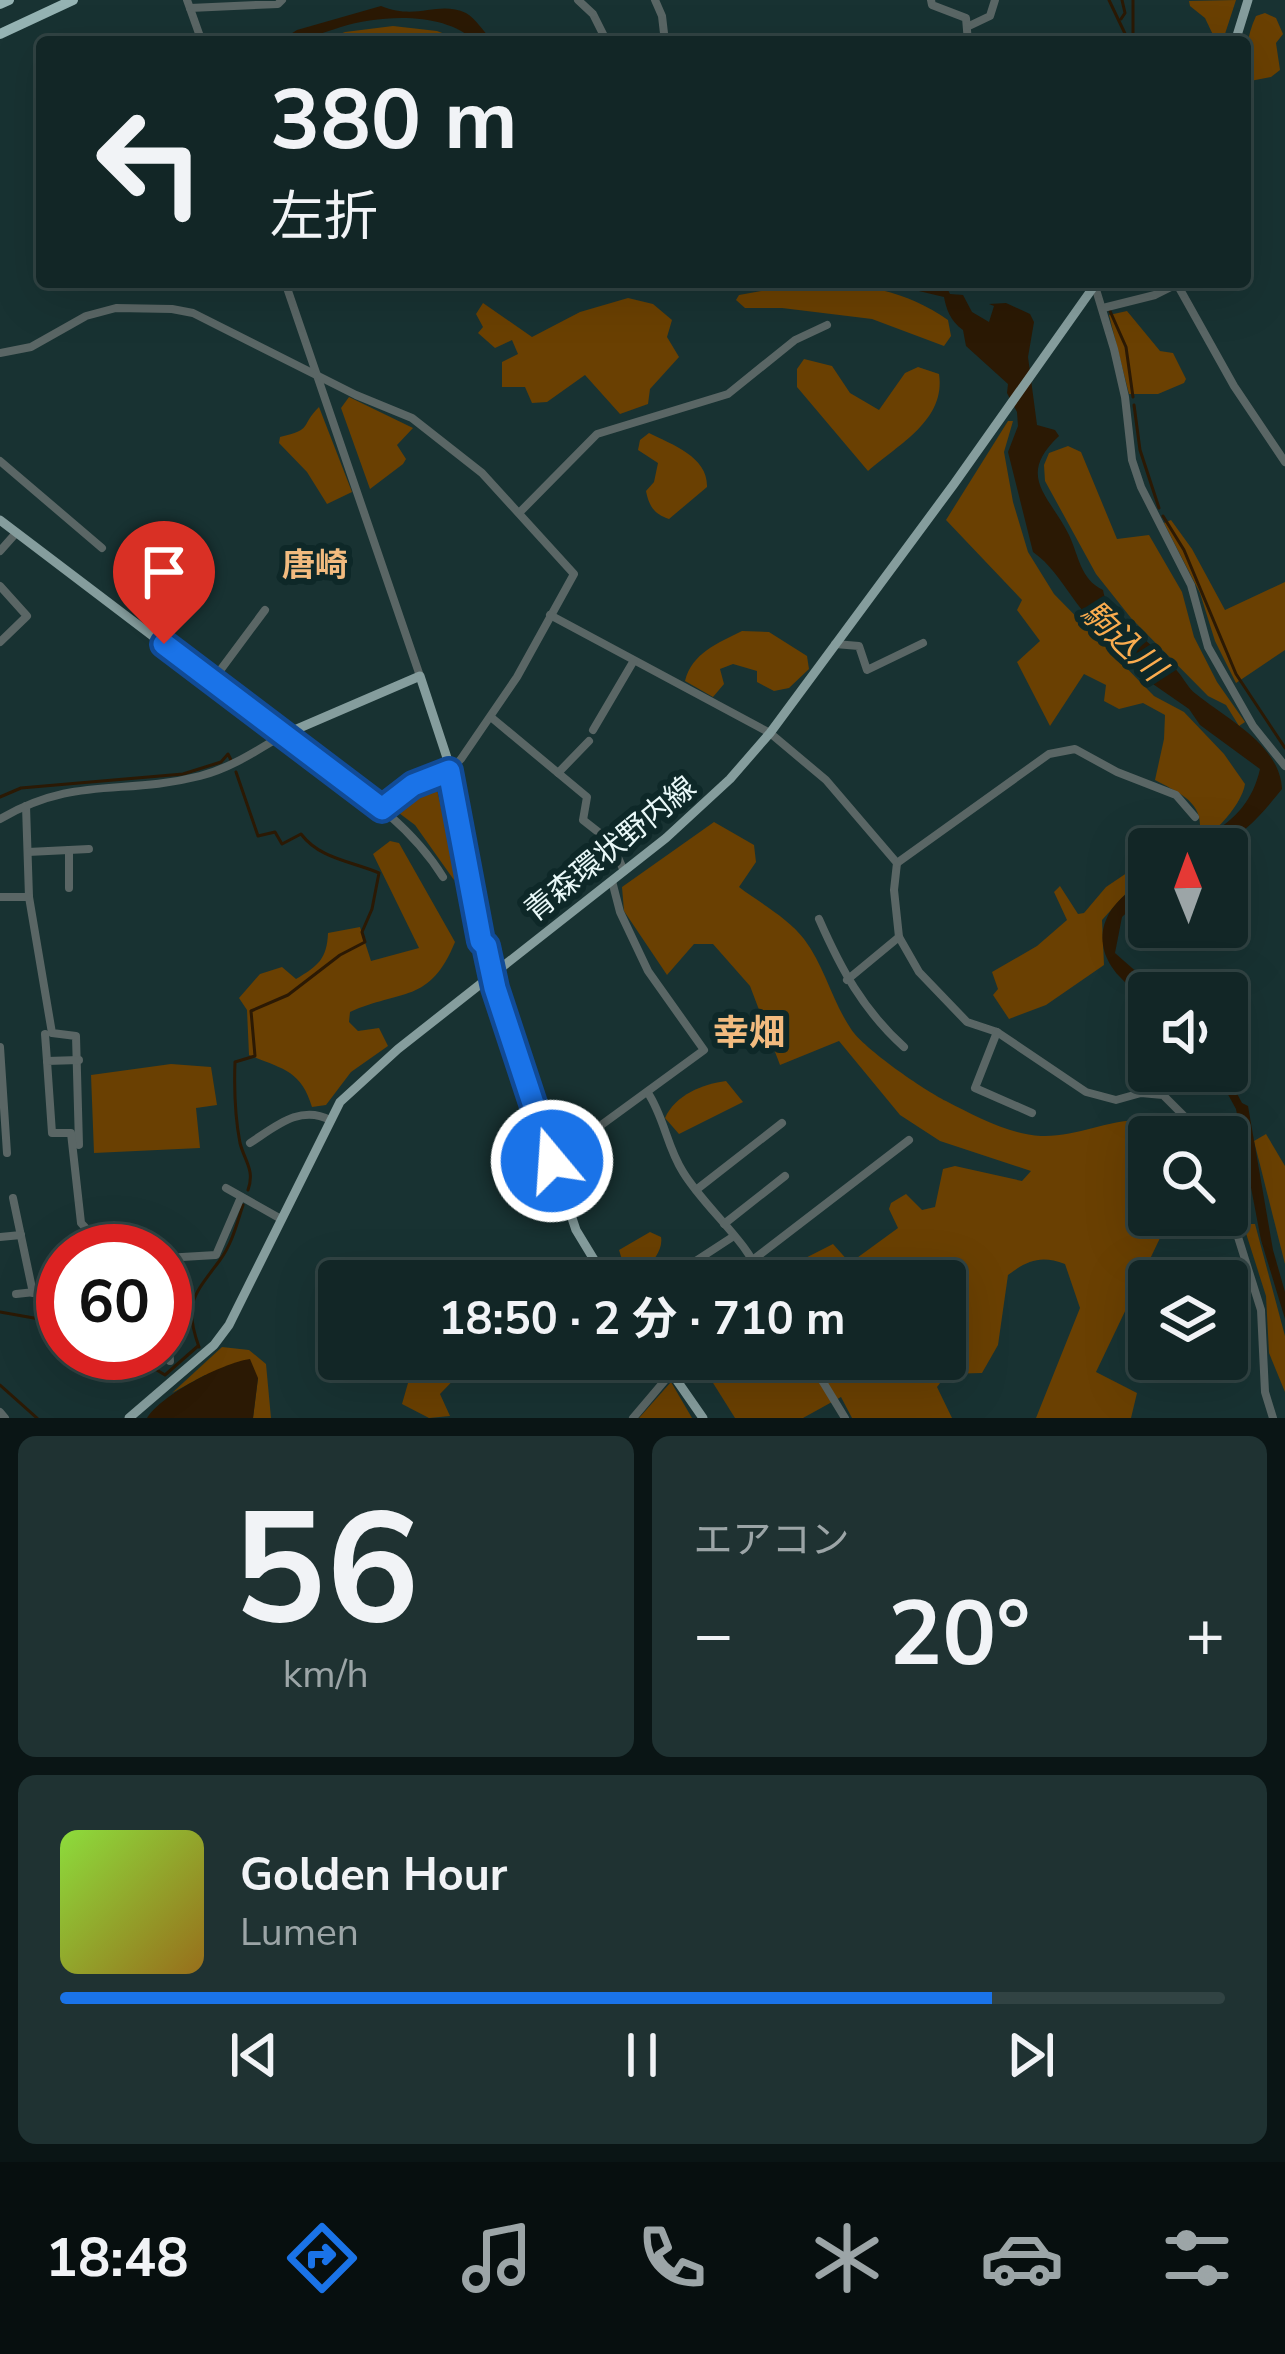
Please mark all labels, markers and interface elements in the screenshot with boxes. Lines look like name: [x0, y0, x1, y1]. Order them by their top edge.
text: 380 m: [270, 63, 518, 178]
icon: left: [72, 84, 228, 240]
text: 左折: [270, 180, 378, 254]
pin: [113, 521, 215, 644]
icon: arrive: [131, 539, 197, 605]
district label: 唐崎: [282, 543, 348, 588]
water label: 駒込川: [1071, 591, 1177, 693]
street label: 青森環状野内線: [516, 767, 705, 931]
north arrow: [1128, 828, 1248, 948]
map controls: [1128, 828, 1248, 1380]
button: sound: [1128, 972, 1248, 1092]
district label: 幸畑: [713, 1009, 785, 1058]
position arrow: [489, 1098, 615, 1224]
button: search: [1128, 1116, 1248, 1236]
speed limit sign: 60: [36, 1224, 192, 1380]
button: layers: [1128, 1260, 1248, 1380]
text: 18:50 · 2 分 · 710 m: [439, 1289, 845, 1350]
text: 56: [232, 1463, 419, 1676]
text: エアコン: [694, 1514, 850, 1567]
text: 20°: [888, 1573, 1030, 1696]
text: −: [694, 1590, 733, 1680]
text: +: [1185, 1590, 1225, 1680]
text: km/h: [283, 1648, 369, 1701]
text: Golden Hour: [240, 1845, 507, 1906]
text: Lumen: [240, 1906, 359, 1959]
icon: previous: [221, 2022, 287, 2088]
icon: pause: [609, 2022, 675, 2088]
icon: next: [998, 2022, 1064, 2088]
icon: directions: [280, 2216, 364, 2300]
icon: music: [455, 2216, 539, 2300]
icon: phone: [630, 2216, 714, 2300]
icon: climate: [805, 2216, 889, 2300]
icon: car: [980, 2216, 1064, 2300]
icon: filters: [1155, 2216, 1239, 2300]
text: 18:48: [46, 2221, 189, 2295]

